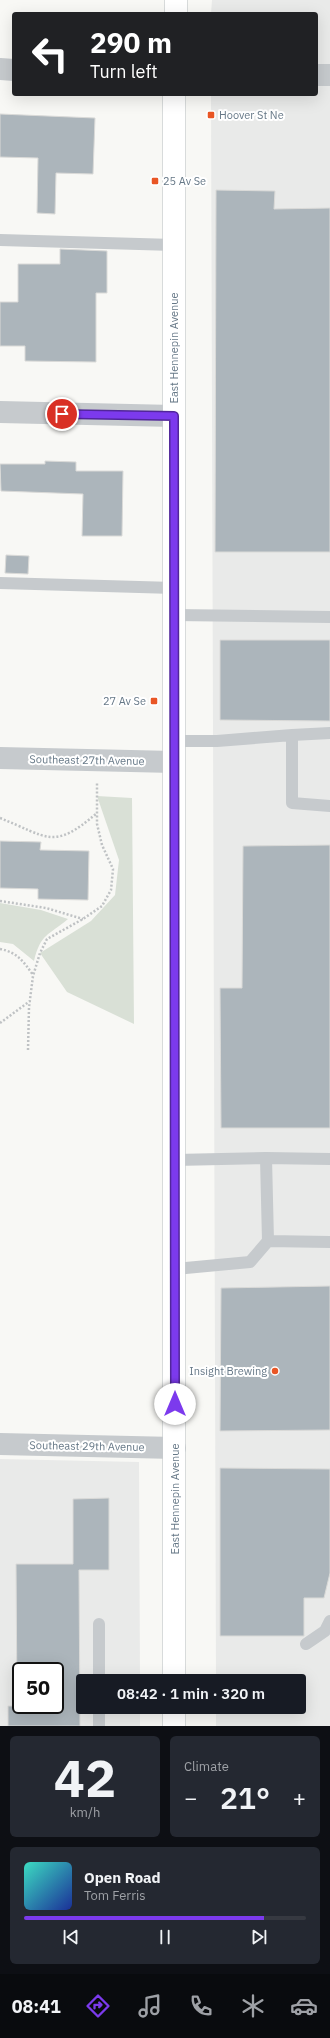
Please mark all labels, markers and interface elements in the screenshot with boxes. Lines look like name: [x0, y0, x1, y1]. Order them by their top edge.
text: 290 m: [90, 24, 172, 61]
icon: left: [24, 28, 76, 80]
text: Turn left: [90, 60, 158, 83]
place label: Hoover St Ne: [219, 108, 284, 122]
marker: Hoover St Ne: [206, 110, 216, 120]
place label: 25 Av Se: [163, 174, 206, 188]
marker: 25 Av Se: [150, 176, 160, 186]
street label: East Hennepin Avenue: [167, 292, 181, 404]
pin: [45, 397, 79, 431]
icon: arrive: [51, 403, 73, 425]
place label: 27 Av Se: [103, 694, 146, 708]
marker: 27 Av Se: [149, 696, 159, 706]
street label: Southeast 27th Avenue: [29, 752, 145, 768]
place label: Insight Brewing: [189, 1364, 267, 1378]
marker: Insight Brewing: [270, 1366, 280, 1376]
position arrow: [154, 1383, 196, 1425]
street label: Southeast 29th Avenue: [29, 1438, 145, 1454]
street label: East Hennepin Avenue: [168, 1443, 182, 1555]
speed limit sign: 50: [12, 1662, 64, 1714]
text: 08:42 · 1 min · 320 m: [117, 1684, 265, 1703]
text: 42: [54, 1744, 116, 1811]
text: Climate: [184, 1758, 229, 1775]
text: 21°: [220, 1778, 270, 1817]
text: −: [184, 1783, 197, 1812]
text: +: [293, 1783, 306, 1812]
text: km/h: [70, 1804, 100, 1821]
text: Open Road: [84, 1868, 161, 1887]
text: Tom Ferris: [84, 1887, 146, 1904]
icon: previous: [60, 1926, 82, 1948]
icon: pause: [154, 1926, 176, 1948]
icon: next: [248, 1926, 270, 1948]
icon: directions: [84, 1992, 112, 2020]
icon: music: [136, 1992, 164, 2020]
icon: phone: [187, 1992, 215, 2020]
icon: climate: [239, 1992, 267, 2020]
icon: car: [290, 1992, 318, 2020]
text: 08:41: [12, 1995, 61, 2018]

